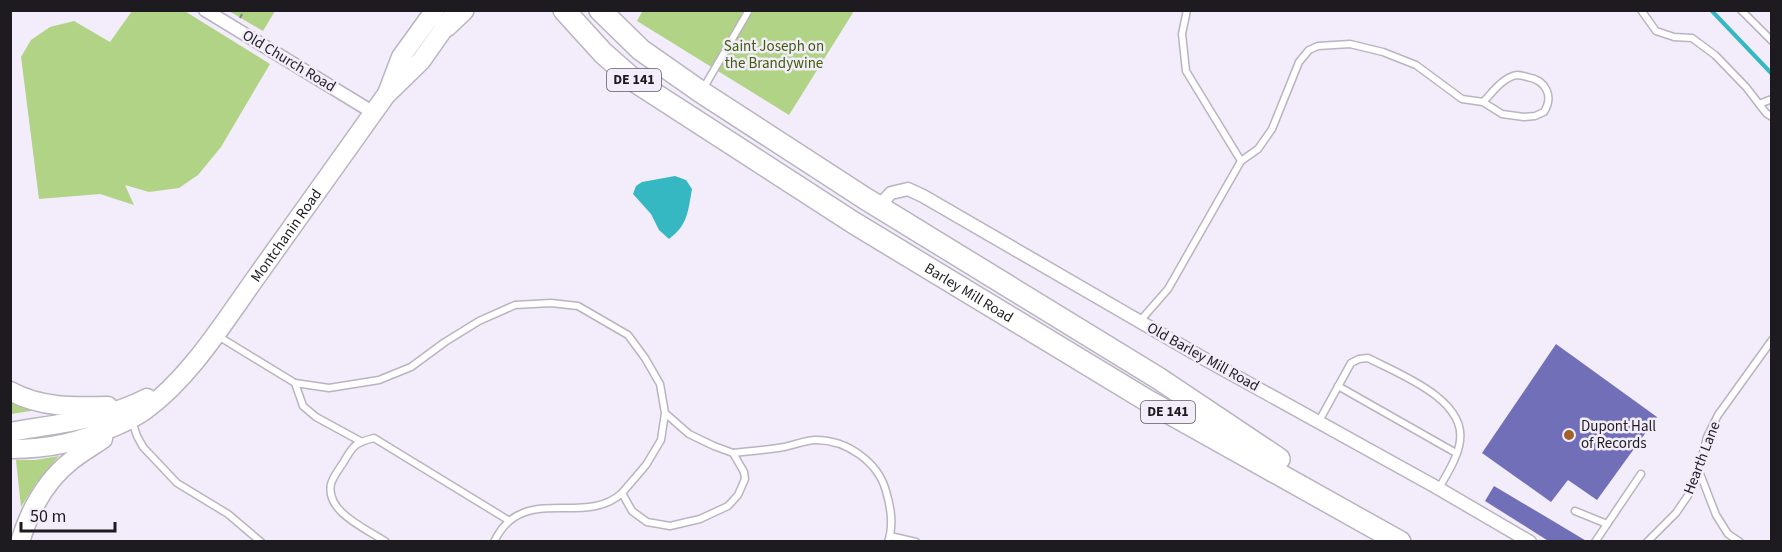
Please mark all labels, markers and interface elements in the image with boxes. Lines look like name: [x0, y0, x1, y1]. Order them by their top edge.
street label: Old Church Road: [238, 25, 340, 97]
park label: Saint Joseph on the Brandywine: [724, 36, 824, 74]
road number: DE 141: [607, 69, 661, 91]
street label: Montchanin Road: [246, 184, 327, 286]
street label: Barley Mill Road: [921, 258, 1017, 328]
street label: Old Barley Mill Road: [1143, 317, 1263, 397]
road number: DE 141: [1141, 401, 1195, 423]
place label: Dupont Hall of Records: [1581, 416, 1656, 454]
street label: Hearth Lane: [1678, 419, 1726, 497]
marker: Dupont Hall of Records: [1562, 428, 1576, 442]
scale bar: [21, 495, 116, 533]
text: 50 m: [30, 504, 66, 529]

